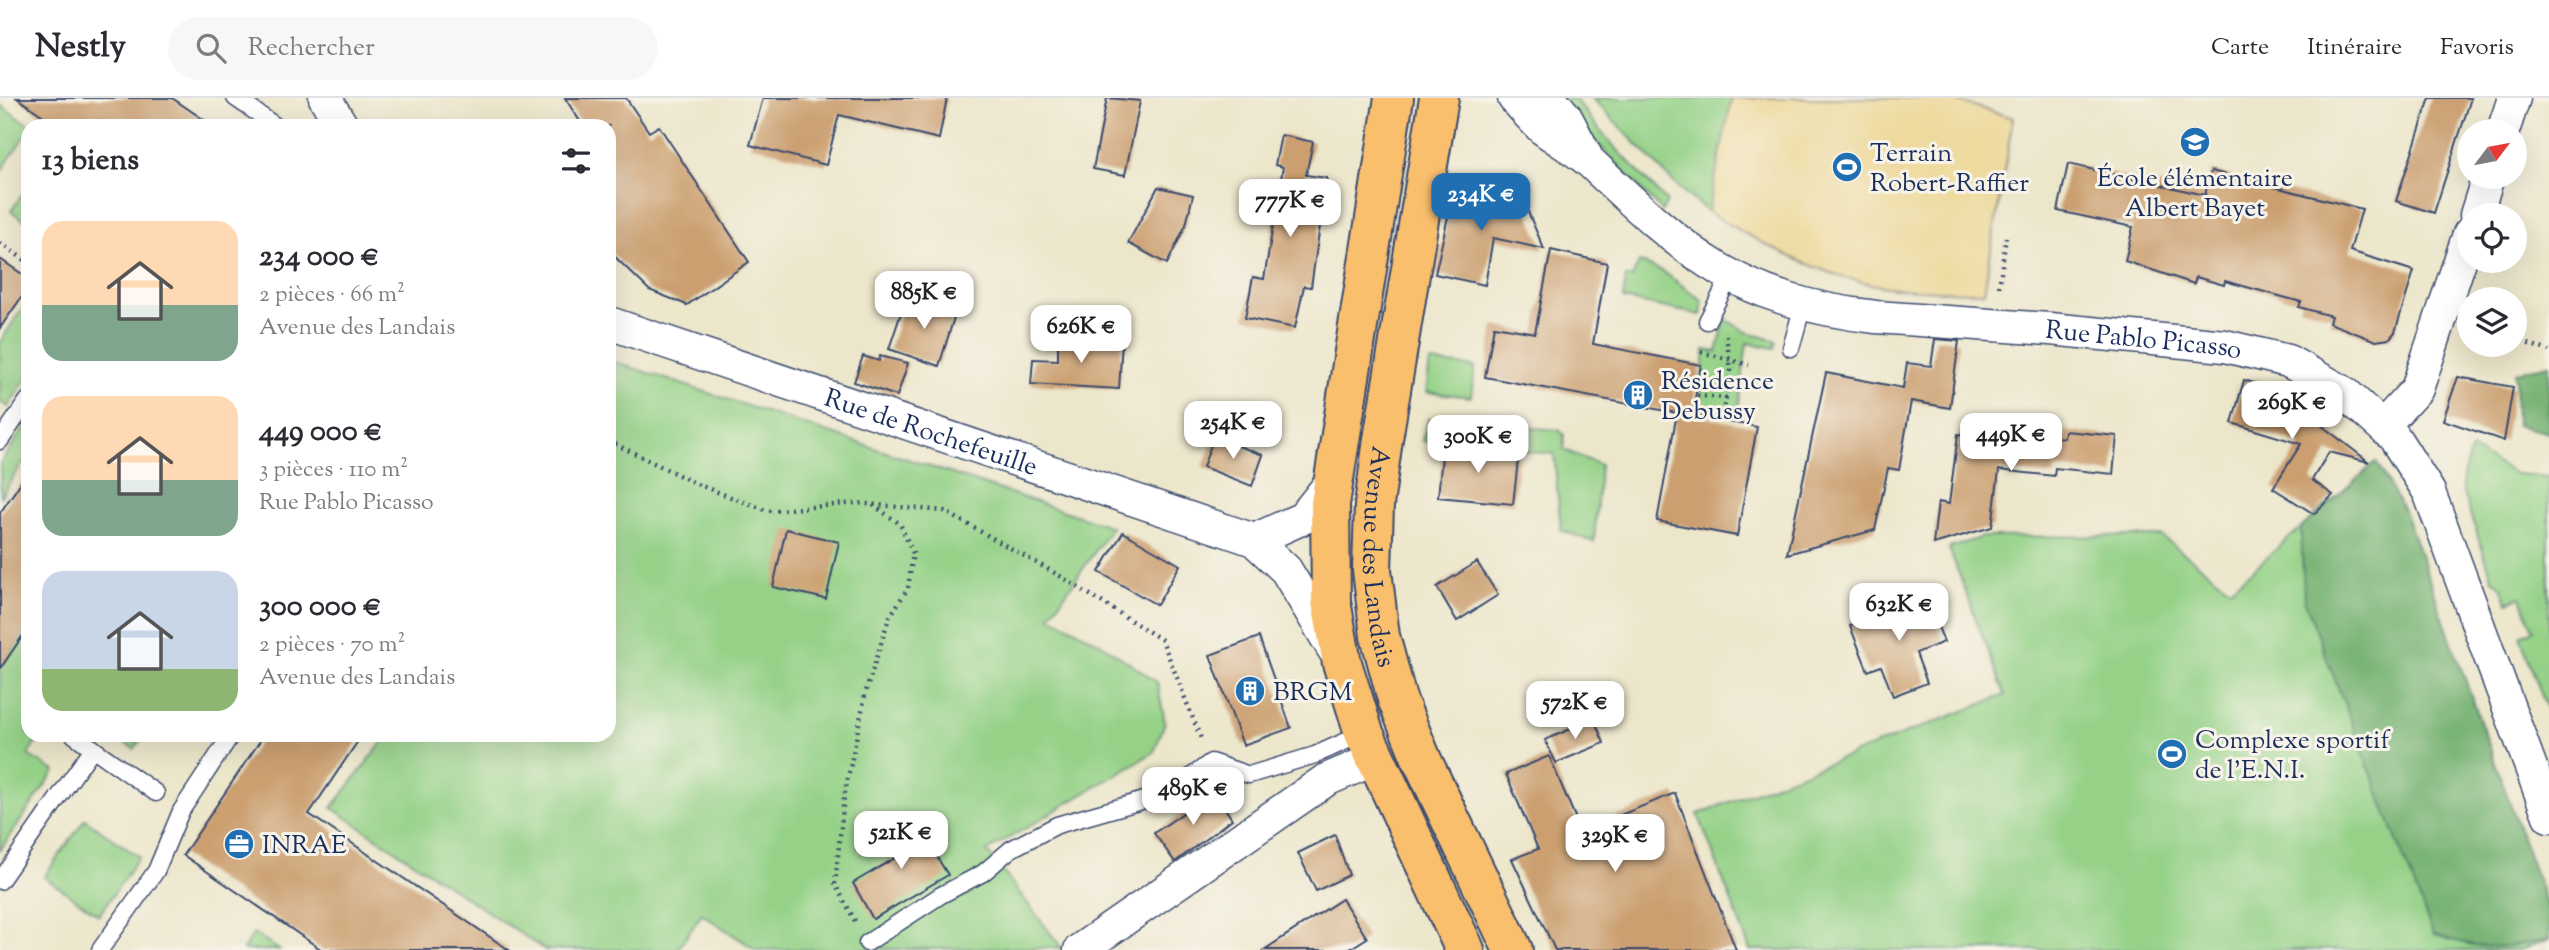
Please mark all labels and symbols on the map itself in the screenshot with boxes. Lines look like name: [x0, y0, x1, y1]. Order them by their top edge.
north arrow: [2457, 119, 2527, 189]
school or university icon: École élémentaire Albert Bayet: [2178, 125, 2212, 159]
place label: Terrain Robert-Raffier: [1870, 136, 2029, 203]
sports icon: Terrain Robert-Raffier: [1830, 150, 1864, 184]
place label: École élémentaire Albert Bayet: [2097, 161, 2293, 228]
pin: 234K €: [1424, 174, 1538, 233]
pin: 777K €: [1233, 180, 1347, 239]
pin: 885K €: [867, 272, 981, 331]
pin: 626K €: [1024, 306, 1138, 365]
street label: Rue Pablo Picasso: [2043, 313, 2245, 370]
place label: Résidence Debussy: [1661, 364, 1774, 431]
building icon: Résidence Debussy: [1621, 378, 1655, 412]
street label: Rue de Rochefeuille: [819, 381, 1042, 487]
pin: 269K €: [2235, 382, 2349, 441]
pin: 254K €: [1176, 402, 1290, 461]
pin: 449K €: [1954, 414, 2068, 473]
pin: 300K €: [1421, 416, 1535, 475]
street label: Avenue des Landais: [1351, 444, 1404, 672]
pin: 632K €: [1842, 584, 1956, 643]
building icon: BRGM: [1233, 674, 1267, 708]
place label: BRGM: [1273, 675, 1353, 712]
pin: 572K €: [1518, 682, 1632, 741]
place label: Complexe sportif de l'E.N.I.: [2195, 723, 2390, 790]
sports icon: Complexe sportif de l'E.N.I.: [2155, 737, 2189, 771]
pin: 489K €: [1136, 768, 1250, 827]
pin: 521K €: [844, 812, 958, 871]
pin: 329K €: [1558, 814, 1672, 874]
office icon: INRAE: [222, 827, 256, 861]
place label: INRAE: [262, 828, 347, 865]

